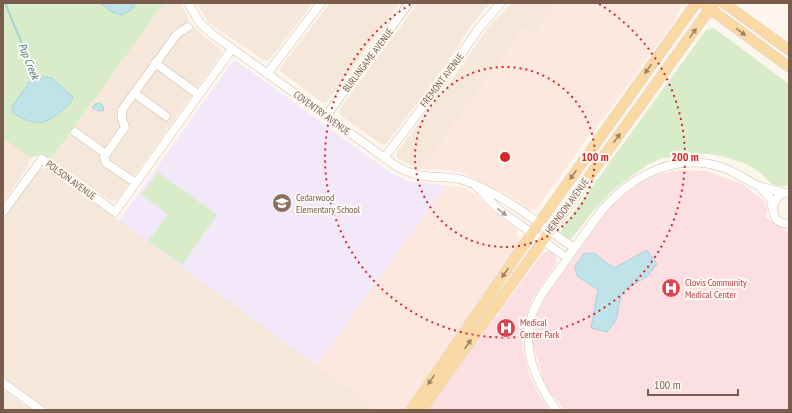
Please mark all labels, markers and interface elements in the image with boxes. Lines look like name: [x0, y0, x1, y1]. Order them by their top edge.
street label: BURLINGAME AVENUE: [340, 25, 396, 95]
one-way arrow: [689, 27, 697, 38]
one-way arrow: [736, 28, 747, 36]
water label: Pup Creek: [15, 41, 43, 83]
street label: FREMONT AVENUE: [417, 50, 467, 110]
one-way arrow: [644, 63, 652, 74]
street label: COVENTRY AVENUE: [291, 88, 353, 138]
one-way arrow: [612, 133, 620, 143]
text: 100 m: [581, 149, 609, 164]
text: 200 m: [671, 149, 699, 164]
centre of rings: [498, 150, 512, 164]
street label: POLSON AVENUE: [43, 157, 99, 203]
one-way arrow: [569, 170, 577, 180]
street label: HERNDON AVENUE: [542, 176, 592, 236]
place label: Cedarwood Elementary School: [296, 191, 361, 216]
school or university icon: Cedarwood Elementary School: [271, 192, 293, 214]
one-way arrow: [497, 208, 508, 216]
one-way arrow: [501, 268, 509, 279]
place label: Clovis Community Medical Center: [685, 276, 747, 301]
hospital icon: Clovis Community Medical Center: [660, 277, 682, 299]
place label: Medical Center Park: [520, 316, 559, 341]
hospital icon: Medical Center Park: [495, 317, 517, 339]
one-way arrow: [464, 339, 472, 349]
scale bar: [648, 371, 738, 397]
one-way arrow: [427, 375, 435, 386]
text: 100 m: [654, 377, 681, 392]

